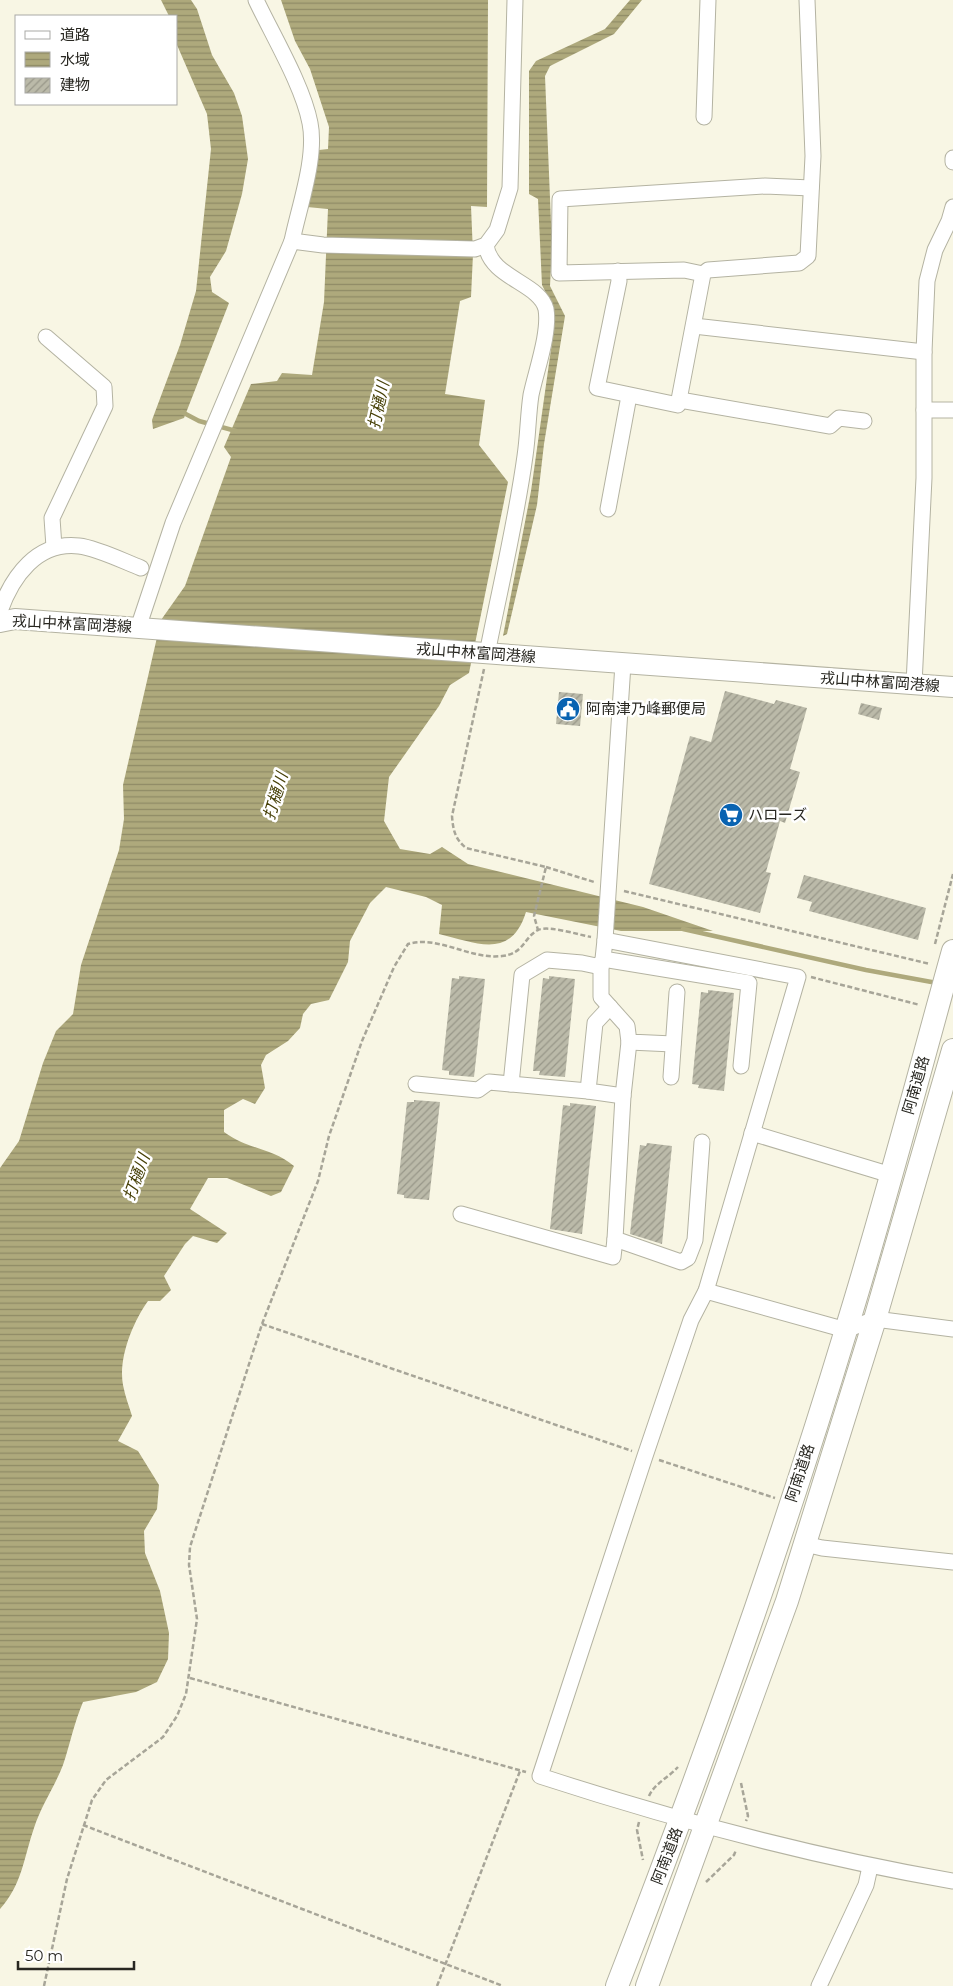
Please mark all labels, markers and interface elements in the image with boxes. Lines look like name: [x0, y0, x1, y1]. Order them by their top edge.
legend: [15, 15, 178, 105]
text: 道路: [60, 25, 90, 44]
text: 水域: [60, 50, 90, 69]
text: 建物: [60, 75, 90, 94]
water label: 打樋川: [364, 378, 393, 431]
street label: 戎山中林富岡港線: [12, 611, 132, 636]
street label: 戎山中林富岡港線: [416, 639, 537, 666]
street label: 戎山中林富岡港線: [820, 668, 941, 695]
public building icon: 阿南津乃峰郵便局: [555, 696, 581, 722]
place label: 阿南津乃峰郵便局: [586, 699, 706, 718]
water label: 打樋川: [259, 769, 292, 822]
supermarket icon: ハローズ: [718, 802, 744, 828]
place label: ハローズ: [748, 805, 807, 824]
street label: 阿南道路: [898, 1053, 933, 1116]
water label: 打樋川: [119, 1149, 154, 1203]
street label: 阿南道路: [781, 1441, 818, 1504]
street label: 阿南道路: [647, 1824, 686, 1887]
scale bar: [18, 1938, 134, 1970]
text: 50 m: [25, 1946, 63, 1965]

